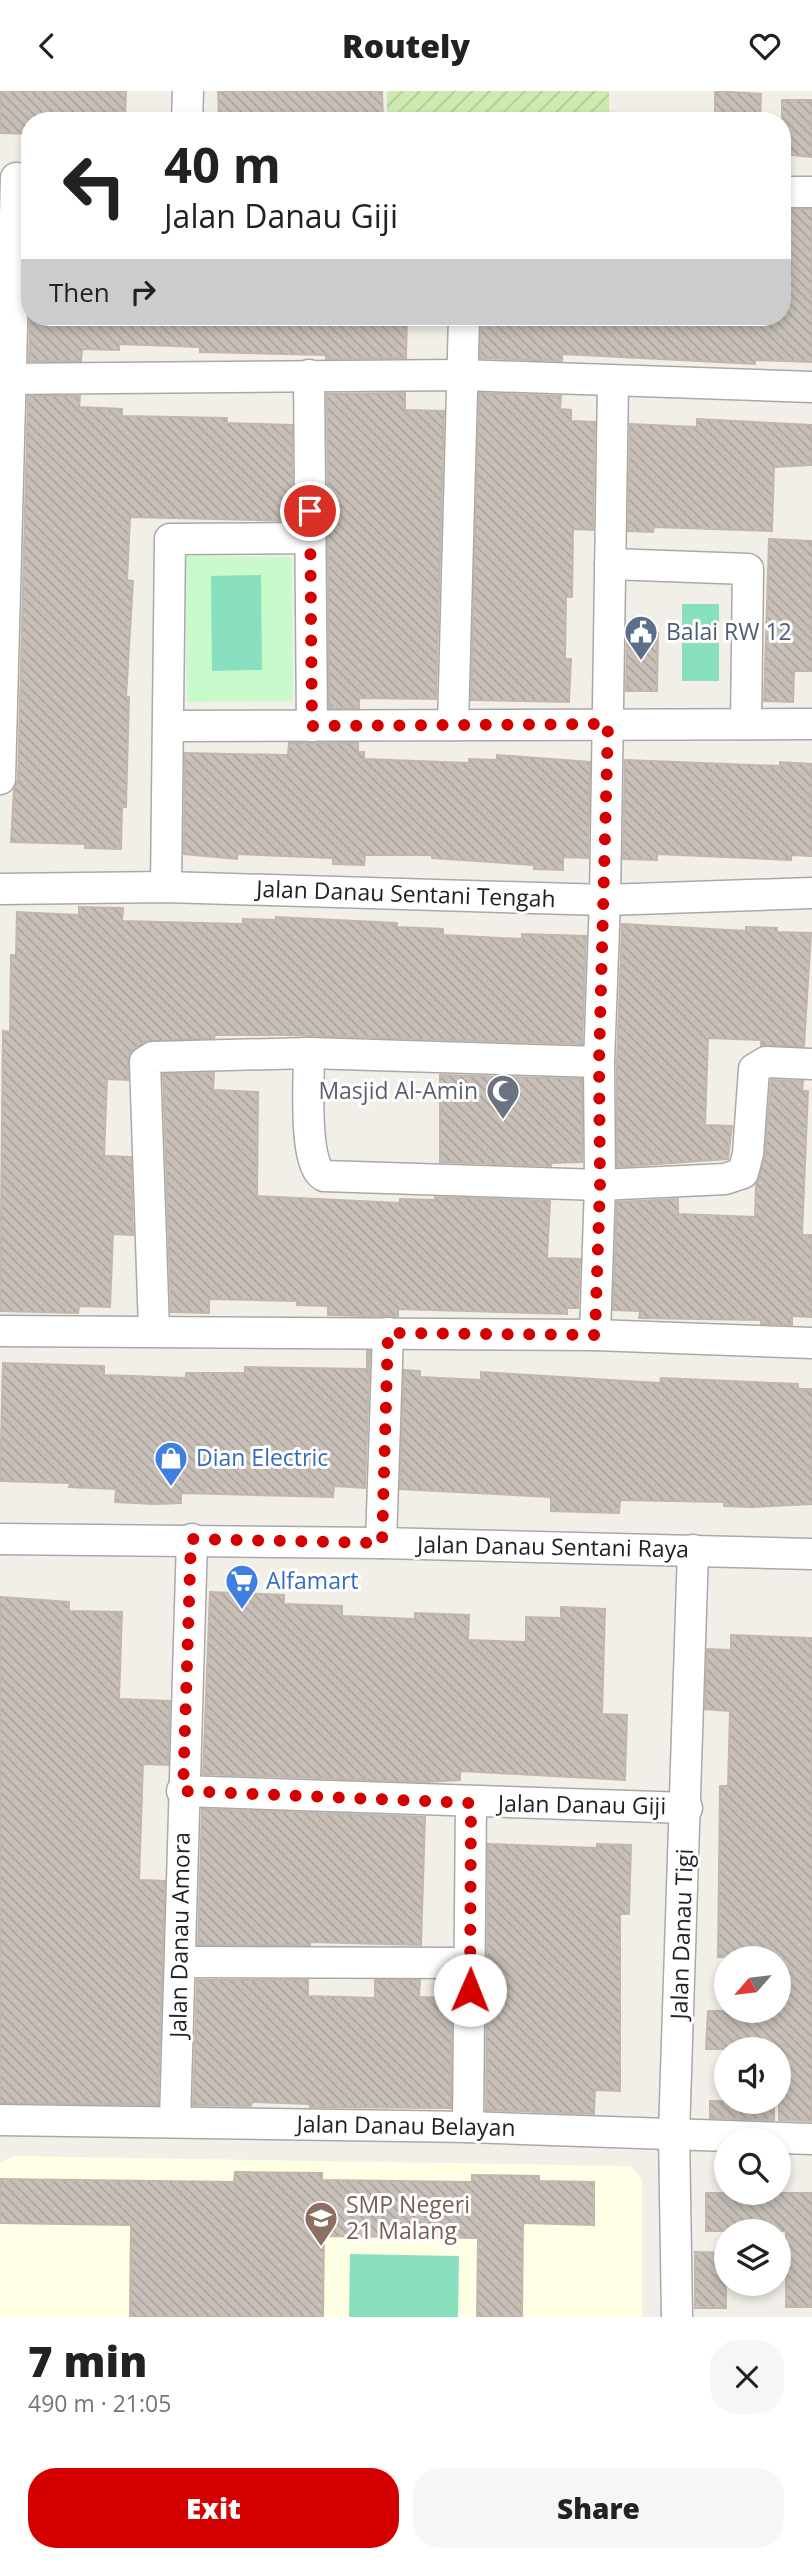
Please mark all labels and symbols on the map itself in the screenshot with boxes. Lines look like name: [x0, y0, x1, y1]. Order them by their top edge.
pin: [280, 481, 340, 541]
public building icon: Balai RW 12: [622, 613, 660, 662]
place label: Balai RW 12: [666, 615, 792, 647]
street label: Jalan Danau Sentani Tengah: [254, 872, 556, 914]
mosque icon: Masjid Al-Amin: [484, 1072, 522, 1121]
place label: Masjid Al-Amin: [318, 1074, 478, 1106]
shop icon: Dian Electric: [152, 1439, 190, 1488]
place label: Dian Electric: [196, 1441, 328, 1473]
street label: Jalan Danau Sentani Raya: [415, 1528, 689, 1564]
supermarket icon: Alfamart: [223, 1562, 261, 1611]
place label: Alfamart: [266, 1564, 359, 1596]
street label: Jalan Danau Giji: [496, 1786, 666, 1821]
street label: Jalan Danau Amora: [161, 1832, 197, 2040]
street label: Jalan Danau Tigi: [662, 1848, 700, 2022]
north arrow: [714, 1946, 791, 2023]
position arrow: [433, 1953, 507, 2027]
street label: Jalan Danau Belayan: [294, 2107, 516, 2143]
place label: SMP Negeri 21 Malang: [346, 2188, 470, 2246]
school or university icon: SMP Negeri 21 Malang: [302, 2199, 340, 2248]

